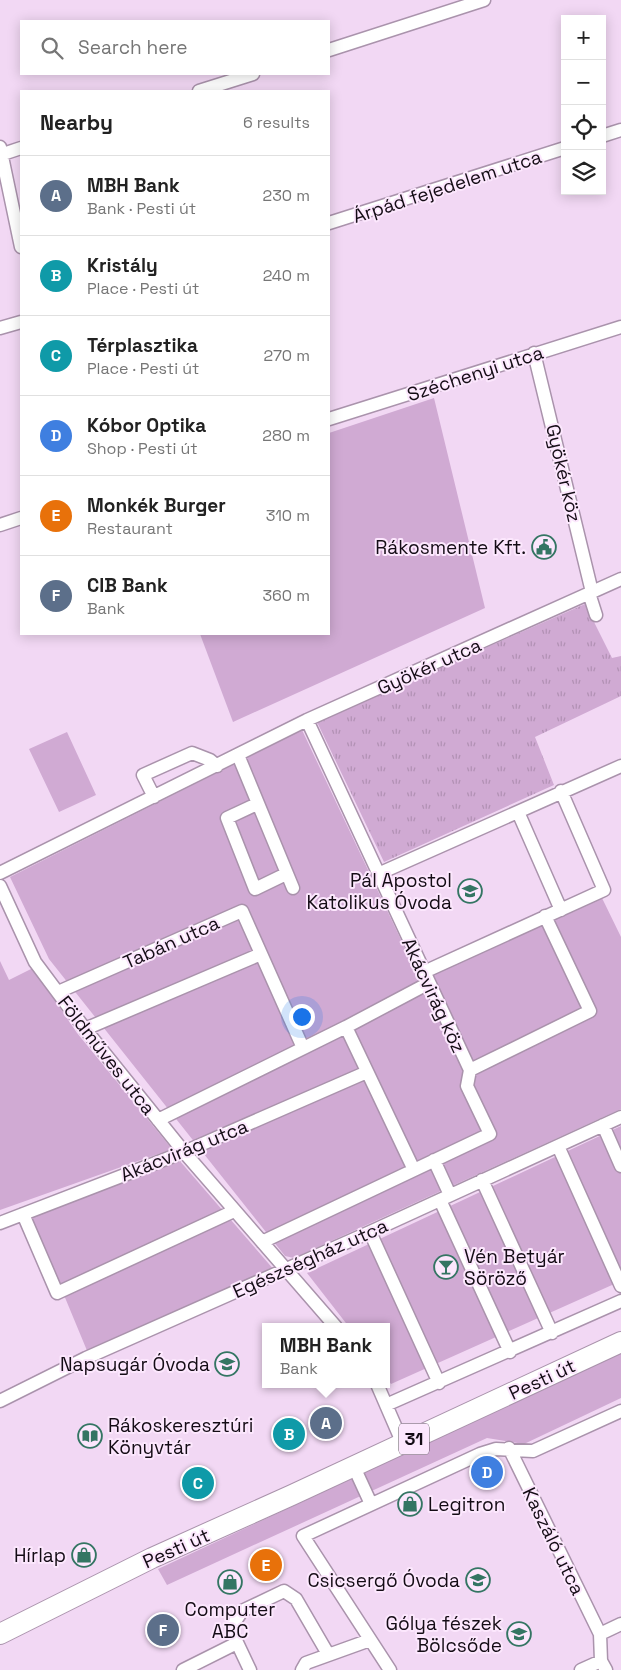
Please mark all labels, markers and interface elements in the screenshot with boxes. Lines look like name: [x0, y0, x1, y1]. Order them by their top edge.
map controls: [561, 15, 606, 195]
button: +: [561, 15, 606, 60]
search box: [20, 20, 330, 75]
icon: search: [38, 34, 66, 62]
text: Search here: [78, 35, 188, 60]
button: −: [561, 60, 606, 105]
button: locate: [561, 105, 606, 150]
text: Nearby: [40, 109, 113, 136]
text: 6 results: [243, 112, 310, 133]
street label: Árpád fejedelem utca: [350, 144, 545, 229]
button: layers: [561, 150, 606, 195]
text: MBH Bank: [87, 173, 180, 198]
text: A: [51, 185, 61, 206]
text: 230 m: [263, 185, 310, 206]
text: Bank · Pesti út: [87, 198, 196, 219]
text: Kristály: [87, 253, 158, 278]
text: B: [51, 265, 61, 286]
text: 240 m: [263, 265, 310, 286]
text: Place · Pesti út: [87, 278, 199, 299]
text: Térplasztika: [87, 333, 198, 358]
street label: Széchenyi utca: [404, 340, 546, 407]
text: C: [51, 345, 61, 366]
text: 270 m: [263, 345, 310, 366]
text: Place · Pesti út: [87, 358, 199, 379]
text: Kóbor Optika: [87, 413, 206, 438]
street label: Gyökér köz: [540, 422, 587, 525]
text: D: [51, 425, 61, 446]
text: 280 m: [262, 425, 310, 446]
text: Shop · Pesti út: [87, 438, 198, 459]
text: Monkék Burger: [87, 493, 226, 518]
text: E: [52, 505, 60, 526]
text: 310 m: [266, 505, 310, 526]
text: Restaurant: [87, 518, 173, 539]
public building icon: Rákosmente Kft.: [531, 534, 557, 560]
place label: Rákosmente Kft.: [375, 535, 526, 560]
text: CIB Bank: [87, 573, 168, 598]
text: F: [52, 585, 60, 606]
text: 360 m: [262, 585, 310, 606]
text: Bank: [87, 598, 125, 619]
street label: Gyökér utca: [373, 632, 485, 701]
place label: Pál Apostol Katolikus Óvoda: [306, 868, 452, 915]
school or university icon: Pál Apostol Katolikus Óvoda: [457, 878, 483, 904]
street label: Tabán utca: [119, 910, 223, 975]
street label: Akácvirág köz: [396, 934, 471, 1057]
street label: Földműves utca: [52, 991, 161, 1120]
your location: [289, 1004, 315, 1030]
street label: Akácvirág utca: [117, 1113, 252, 1187]
street label: Egészségház utca: [229, 1213, 392, 1304]
place label: Vén Betyár Söröző: [464, 1244, 565, 1291]
bar icon: Vén Betyár Söröző: [433, 1254, 459, 1280]
popup: [262, 1323, 390, 1388]
text: MBH Bank: [280, 1333, 372, 1358]
school or university icon: Napsugár Óvoda: [214, 1351, 240, 1377]
place label: Napsugár Óvoda: [60, 1352, 210, 1377]
street label: Pesti út: [505, 1353, 580, 1406]
text: Bank: [280, 1358, 318, 1379]
pin: A: [310, 1404, 342, 1442]
place label: Rákoskeresztúri Könyvtár: [108, 1413, 254, 1460]
pin: B: [273, 1415, 305, 1453]
library icon: Rákoskeresztúri Könyvtár: [77, 1423, 103, 1449]
road number: 31: [399, 1424, 429, 1455]
pin: D: [471, 1453, 503, 1491]
pin: C: [182, 1464, 214, 1502]
street label: Kaszáló utca: [517, 1483, 590, 1599]
shop icon: Legitron: [397, 1491, 423, 1517]
place label: Legitron: [428, 1492, 505, 1517]
street label: Pesti út: [139, 1523, 214, 1574]
shop icon: Hírlap: [71, 1542, 97, 1568]
place label: Hírlap: [14, 1543, 66, 1568]
pin: E: [250, 1546, 282, 1584]
school or university icon: Csicsergő Óvoda: [465, 1567, 491, 1593]
place label: Csicsergő Óvoda: [307, 1568, 460, 1593]
shop icon: Computer ABC: [217, 1569, 243, 1595]
place label: Computer ABC: [185, 1597, 275, 1644]
pin: F: [147, 1611, 179, 1649]
place label: Gólya fészek Bölcsőde: [385, 1611, 502, 1658]
school or university icon: Gólya fészek Bölcsőde: [506, 1621, 532, 1647]

